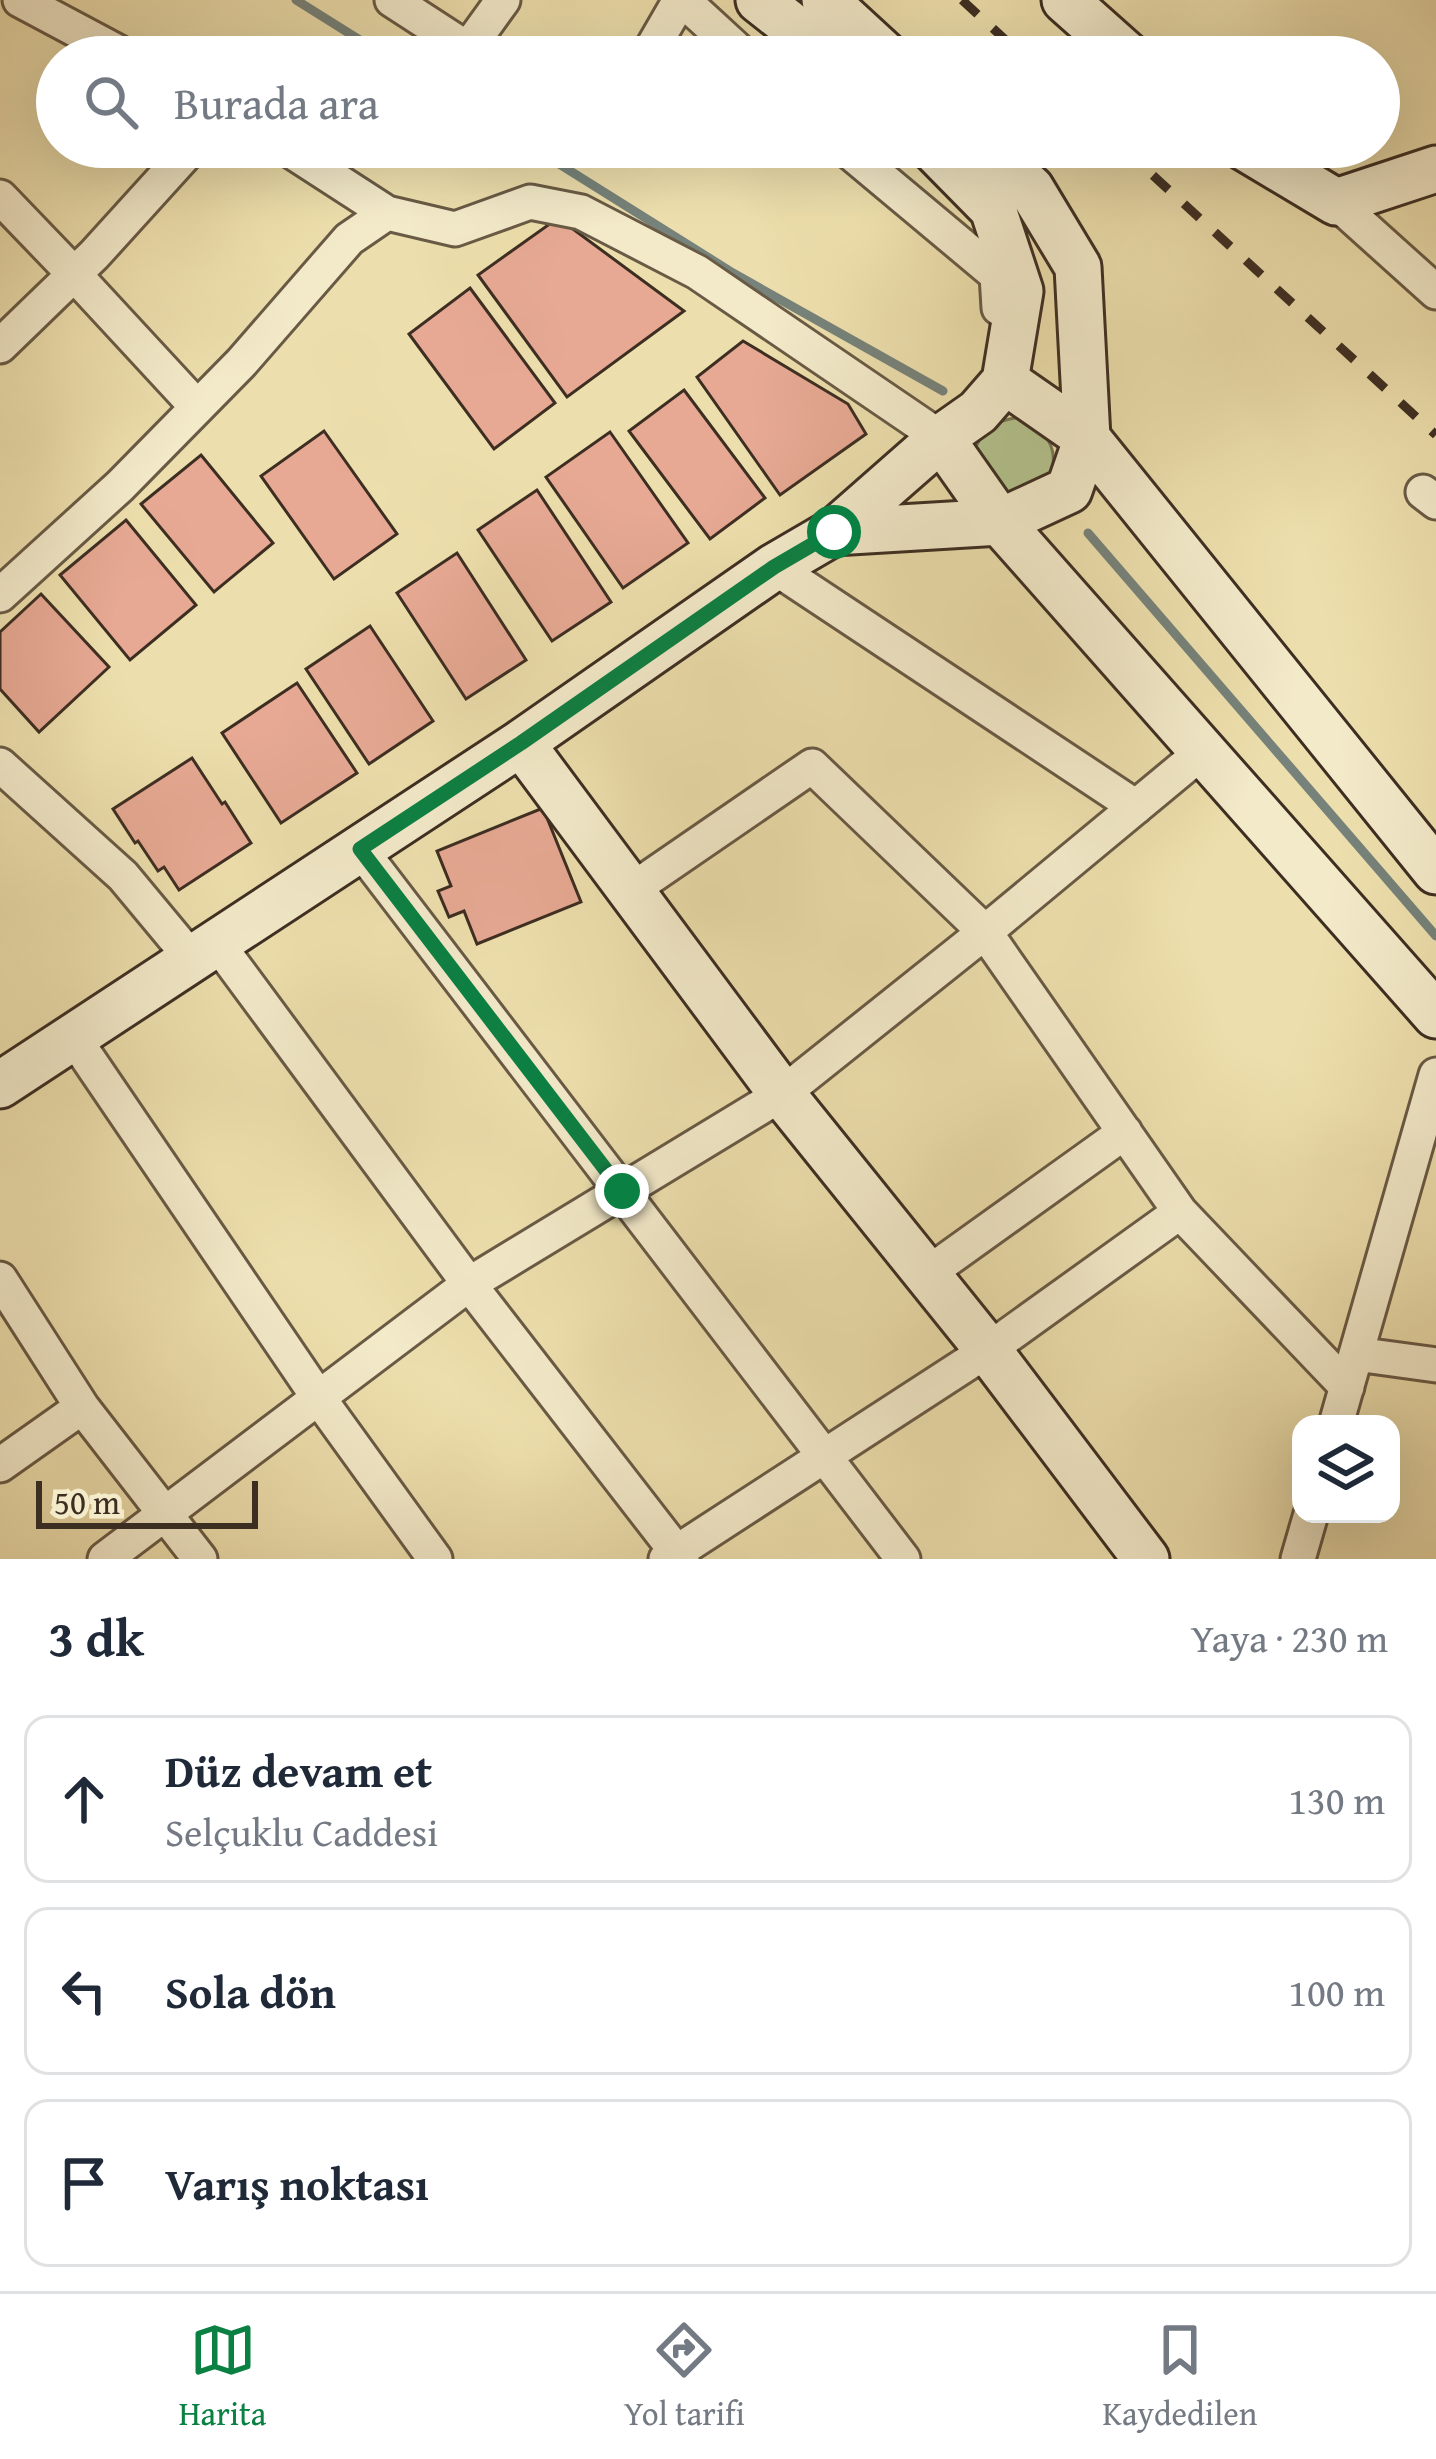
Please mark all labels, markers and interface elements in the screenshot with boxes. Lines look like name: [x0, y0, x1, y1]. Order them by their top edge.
search box: [36, 36, 1400, 168]
icon: search: [78, 69, 144, 135]
text: Burada ara: [174, 70, 379, 135]
route start: [807, 505, 861, 559]
route end: [595, 1164, 649, 1218]
map controls: [1292, 1415, 1400, 1523]
button: layers: [1292, 1415, 1400, 1523]
scale bar: [36, 1475, 258, 1528]
text: 50 m: [54, 1478, 120, 1526]
text: 3 dk: [48, 1600, 144, 1675]
text: Yaya · 230 m: [1191, 1609, 1388, 1666]
text: Düz devam et: [165, 1738, 432, 1803]
icon: ahead: [51, 1766, 117, 1832]
text: 130 m: [1288, 1771, 1385, 1828]
text: Selçuklu Caddesi: [165, 1803, 438, 1860]
icon: left: [51, 1958, 117, 2024]
text: Sola dön: [165, 1959, 336, 2024]
text: 100 m: [1288, 1963, 1385, 2020]
icon: arrive: [51, 2150, 117, 2216]
text: Varış noktası: [165, 2151, 429, 2216]
tab: Harita: [179, 2317, 266, 2437]
tab: Yol tarifi: [624, 2317, 745, 2437]
tab: Kaydedilen: [1102, 2317, 1257, 2437]

